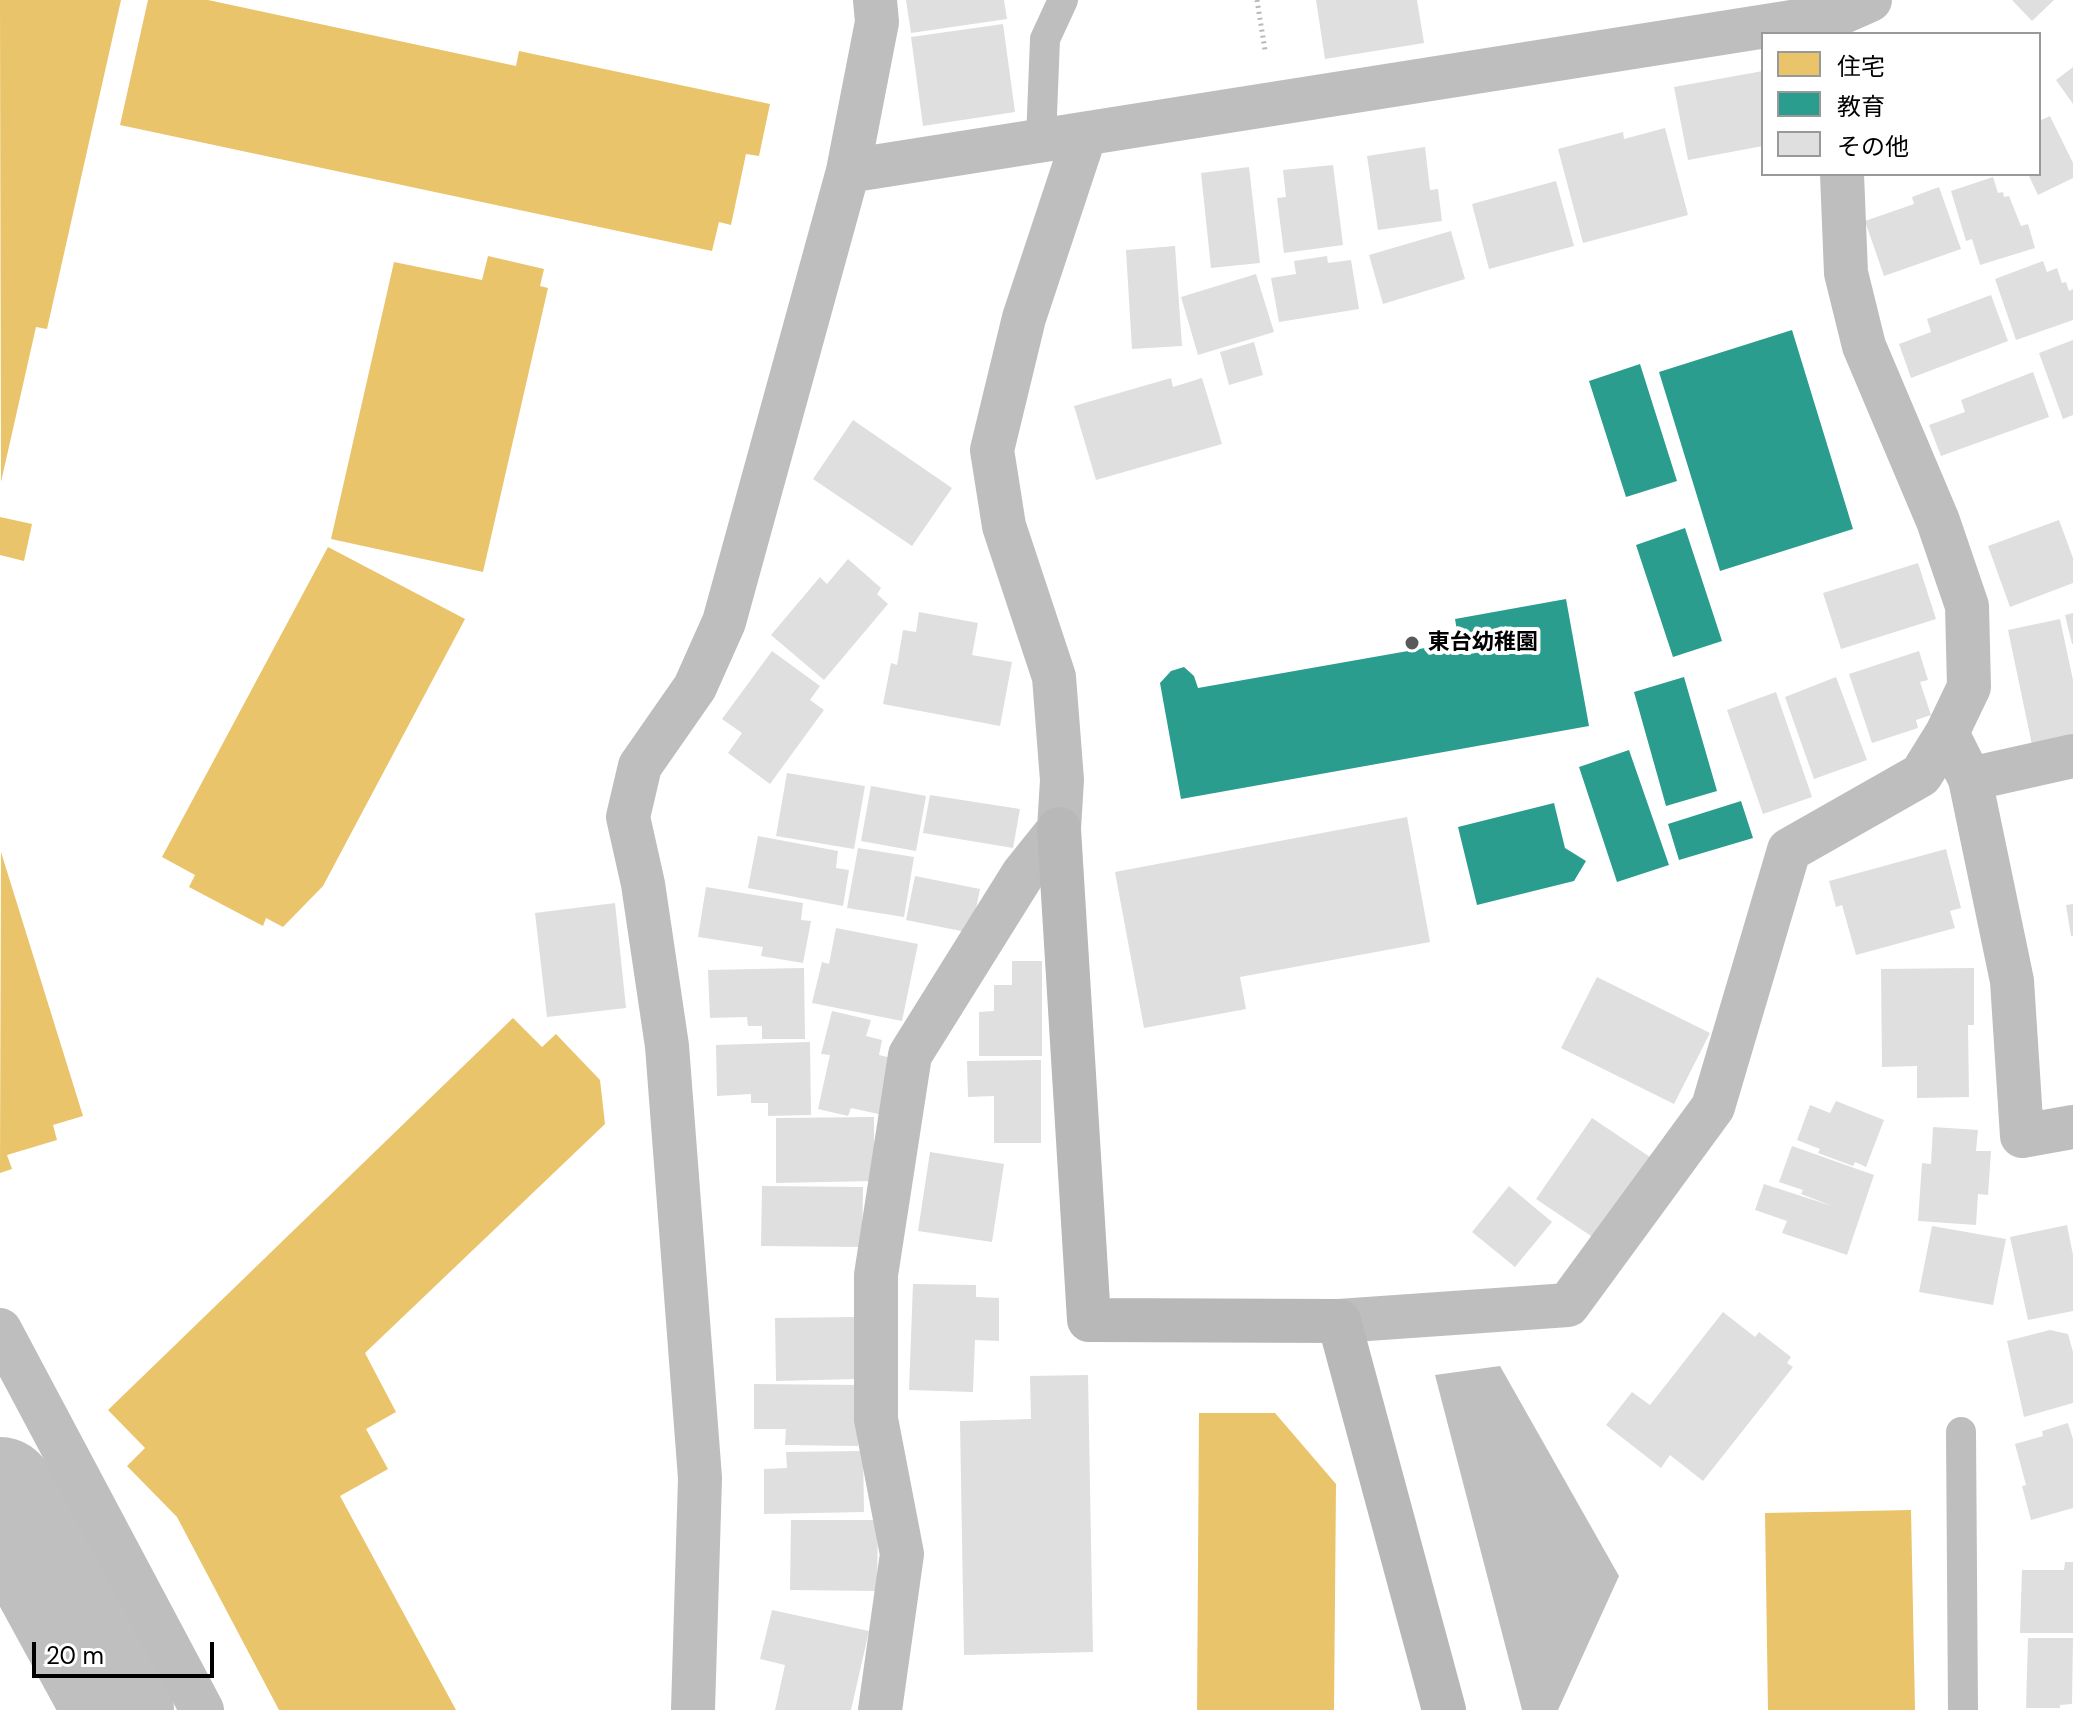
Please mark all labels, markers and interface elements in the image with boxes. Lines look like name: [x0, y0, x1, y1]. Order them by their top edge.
legend: [1761, 32, 2041, 176]
text: 住宅: [1837, 51, 1885, 82]
text: 教育: [1837, 91, 1885, 122]
text: その他: [1837, 131, 1909, 162]
place label: 東台幼稚園: [1428, 630, 1538, 656]
marker: 東台幼稚園: [1403, 634, 1421, 652]
scale bar: [36, 1626, 218, 1676]
text: 20 m: [46, 1640, 104, 1671]

